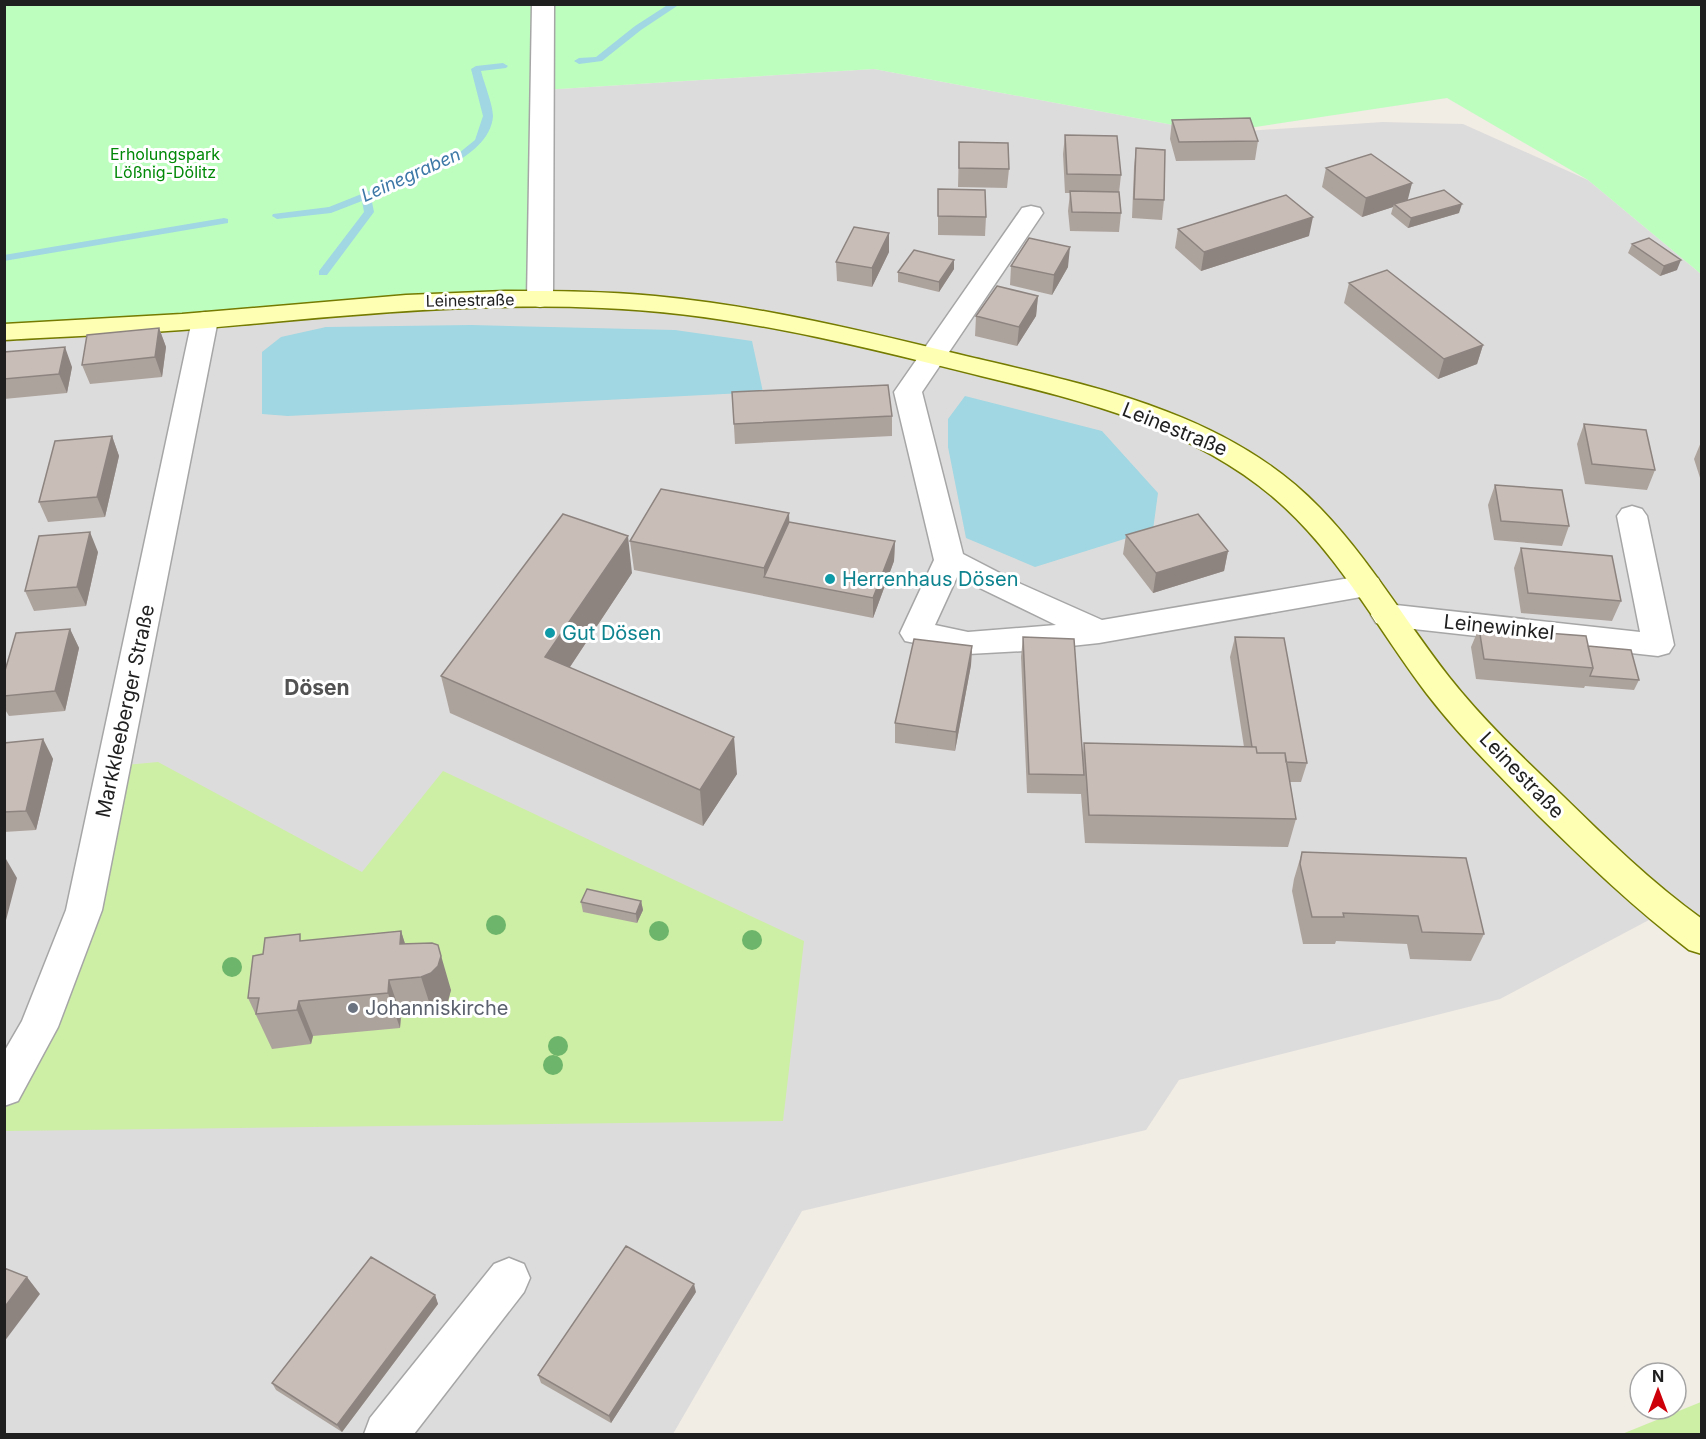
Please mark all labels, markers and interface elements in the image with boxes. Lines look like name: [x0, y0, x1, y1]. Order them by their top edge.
water label: Leinegraben: [358, 143, 464, 206]
park label: Erholungspark Lößnig-Dölitz: [110, 144, 220, 182]
street label: Leinestraße: [425, 289, 515, 311]
street label: Leinestraße: [1119, 397, 1231, 461]
place label: Herrenhaus Dösen: [842, 567, 1019, 591]
marker: Herrenhaus Dösen: [823, 572, 837, 586]
street label: Markkleeberger Straße: [91, 602, 159, 820]
street label: Leinewinkel: [1443, 609, 1555, 645]
place label: Gut Dösen: [562, 621, 661, 645]
marker: Gut Dösen: [543, 626, 557, 640]
district label: Dösen: [284, 675, 350, 700]
street label: Leinestraße: [1475, 727, 1569, 823]
place label: Johanniskirche: [365, 996, 508, 1020]
marker: Johanniskirche: [346, 1001, 360, 1015]
north arrow: [1628, 1361, 1688, 1421]
text: N: [1652, 1366, 1664, 1386]

